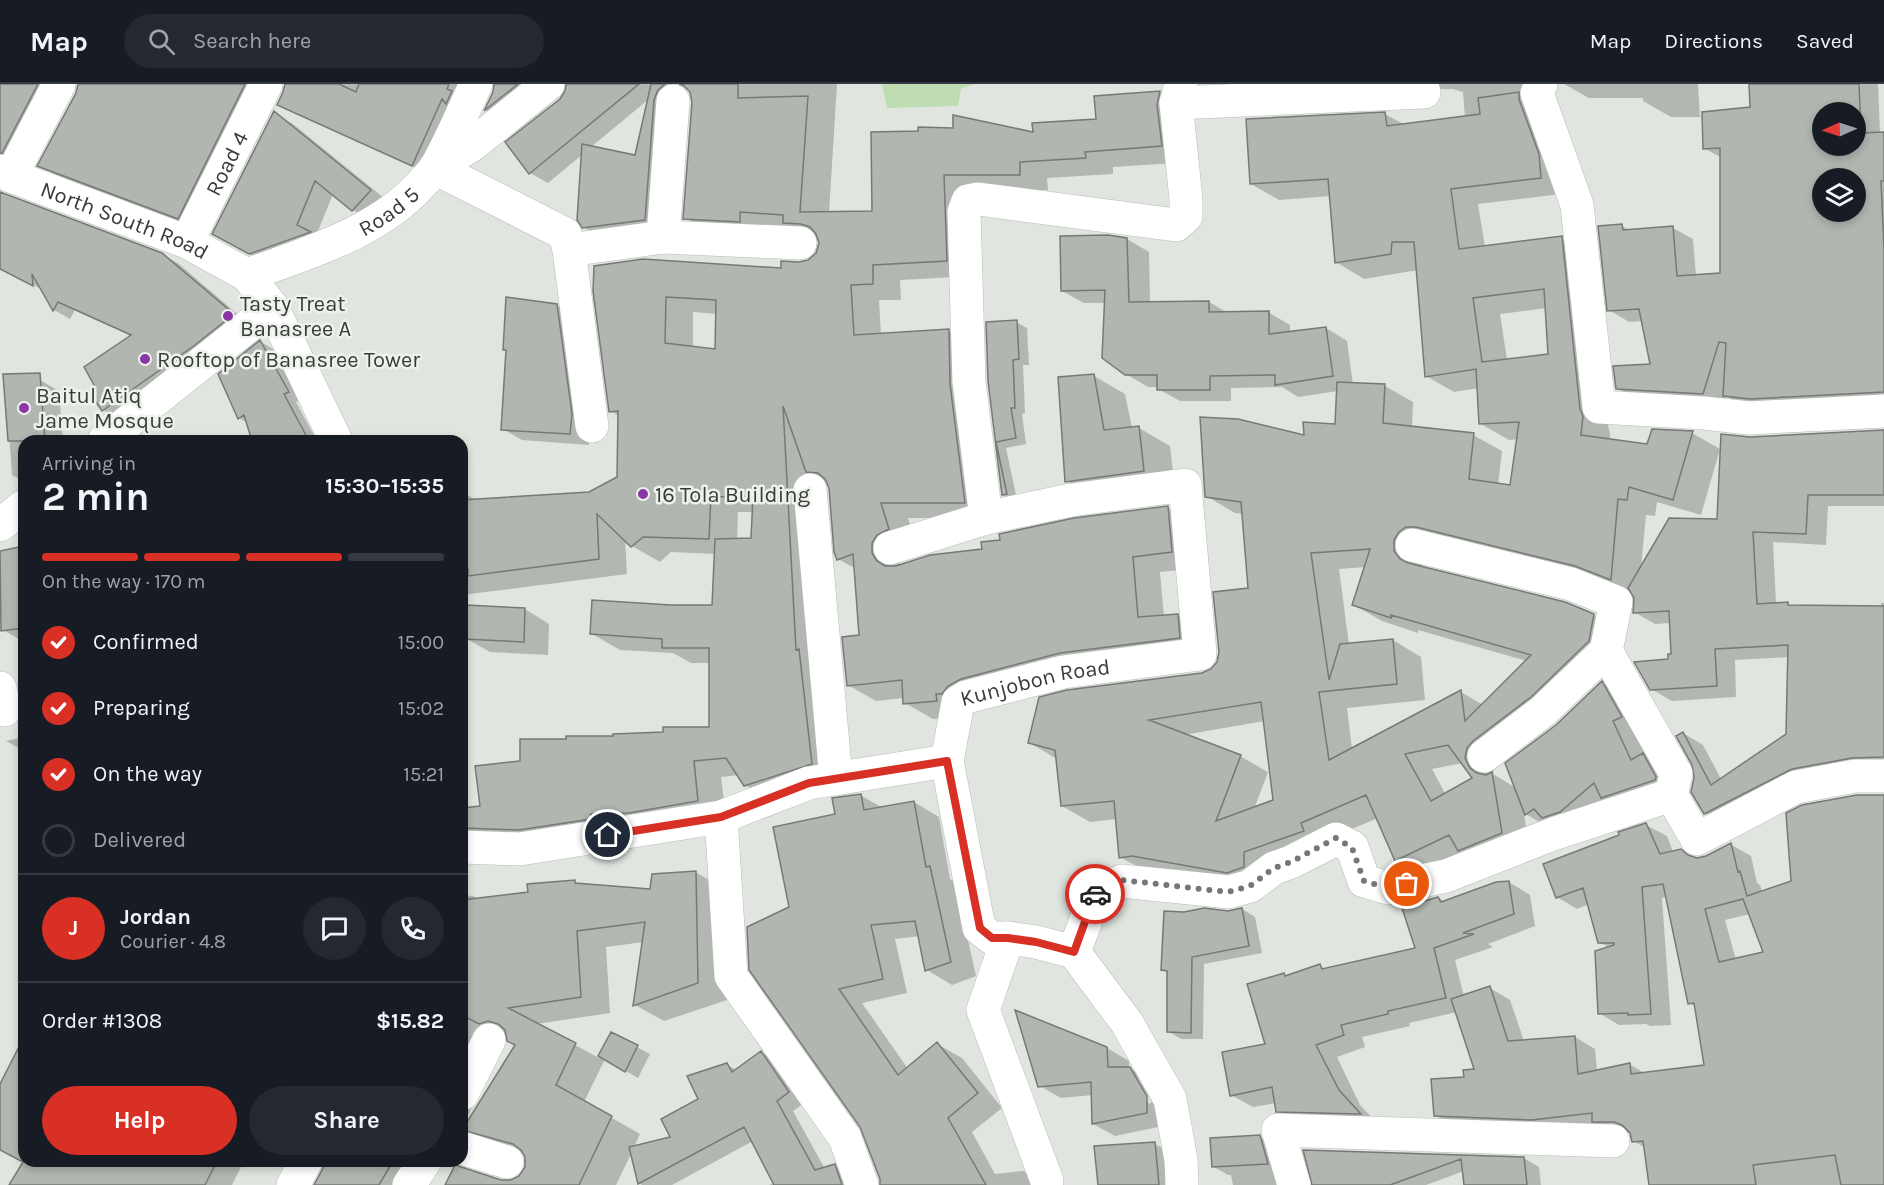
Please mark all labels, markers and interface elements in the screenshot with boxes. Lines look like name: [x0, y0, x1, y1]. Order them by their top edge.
search box: [124, 14, 544, 68]
text: Map: [30, 25, 88, 58]
icon: search: [145, 25, 178, 58]
text: Search here: [193, 28, 311, 54]
text: Map: [1590, 29, 1631, 53]
text: Directions: [1664, 29, 1763, 53]
text: Saved: [1796, 29, 1854, 53]
north arrow: [1812, 102, 1866, 156]
map controls: [1812, 102, 1866, 222]
street label: Road 4: [200, 127, 254, 200]
button: layers: [1812, 168, 1866, 222]
street label: North South Road: [37, 176, 213, 265]
street label: Road 5: [354, 182, 425, 242]
place label: Tasty Treat Banasree A: [240, 291, 352, 342]
marker: Tasty Treat Banasree A: [221, 309, 235, 323]
place label: Rooftop of Banasree Tower: [157, 347, 420, 373]
marker: Rooftop of Banasree Tower: [138, 352, 152, 366]
place label: Baitul Atiq Jame Mosque: [36, 383, 174, 434]
marker: Baitul Atiq Jame Mosque: [17, 401, 31, 415]
text: Arriving in: [42, 452, 136, 475]
text: 15:30–15:35: [325, 473, 444, 499]
text: 2 min: [42, 474, 150, 520]
place label: 16 Tola Building: [655, 482, 810, 508]
marker: 16 Tola Building: [636, 487, 650, 501]
text: On the way · 170 m: [42, 570, 206, 593]
icon: check: [42, 626, 75, 659]
text: Confirmed: [93, 629, 199, 655]
text: 15:00: [398, 631, 444, 654]
street label: Kunjobon Road: [957, 654, 1112, 712]
icon: check: [42, 692, 75, 725]
text: Preparing: [93, 695, 190, 721]
text: 15:02: [398, 697, 444, 720]
icon: check: [42, 758, 75, 791]
text: On the way: [93, 761, 202, 787]
text: 15:21: [403, 763, 444, 786]
pin: [582, 809, 633, 860]
icon: home: [591, 818, 624, 851]
text: Delivered: [93, 827, 186, 853]
pin: [1381, 858, 1432, 909]
courier: [1065, 864, 1125, 924]
icon: bag: [1390, 867, 1423, 900]
icon: car: [1079, 878, 1112, 911]
button: chat: [303, 897, 366, 960]
button: phone: [381, 897, 444, 960]
text: Jordan: [120, 904, 191, 930]
text: J: [69, 915, 78, 941]
text: Courier · 4.8: [120, 930, 226, 953]
text: Order #1308: [42, 1008, 162, 1034]
text: $15.82: [376, 1008, 444, 1034]
button: Help: [42, 1086, 237, 1155]
button: Share: [249, 1086, 444, 1155]

